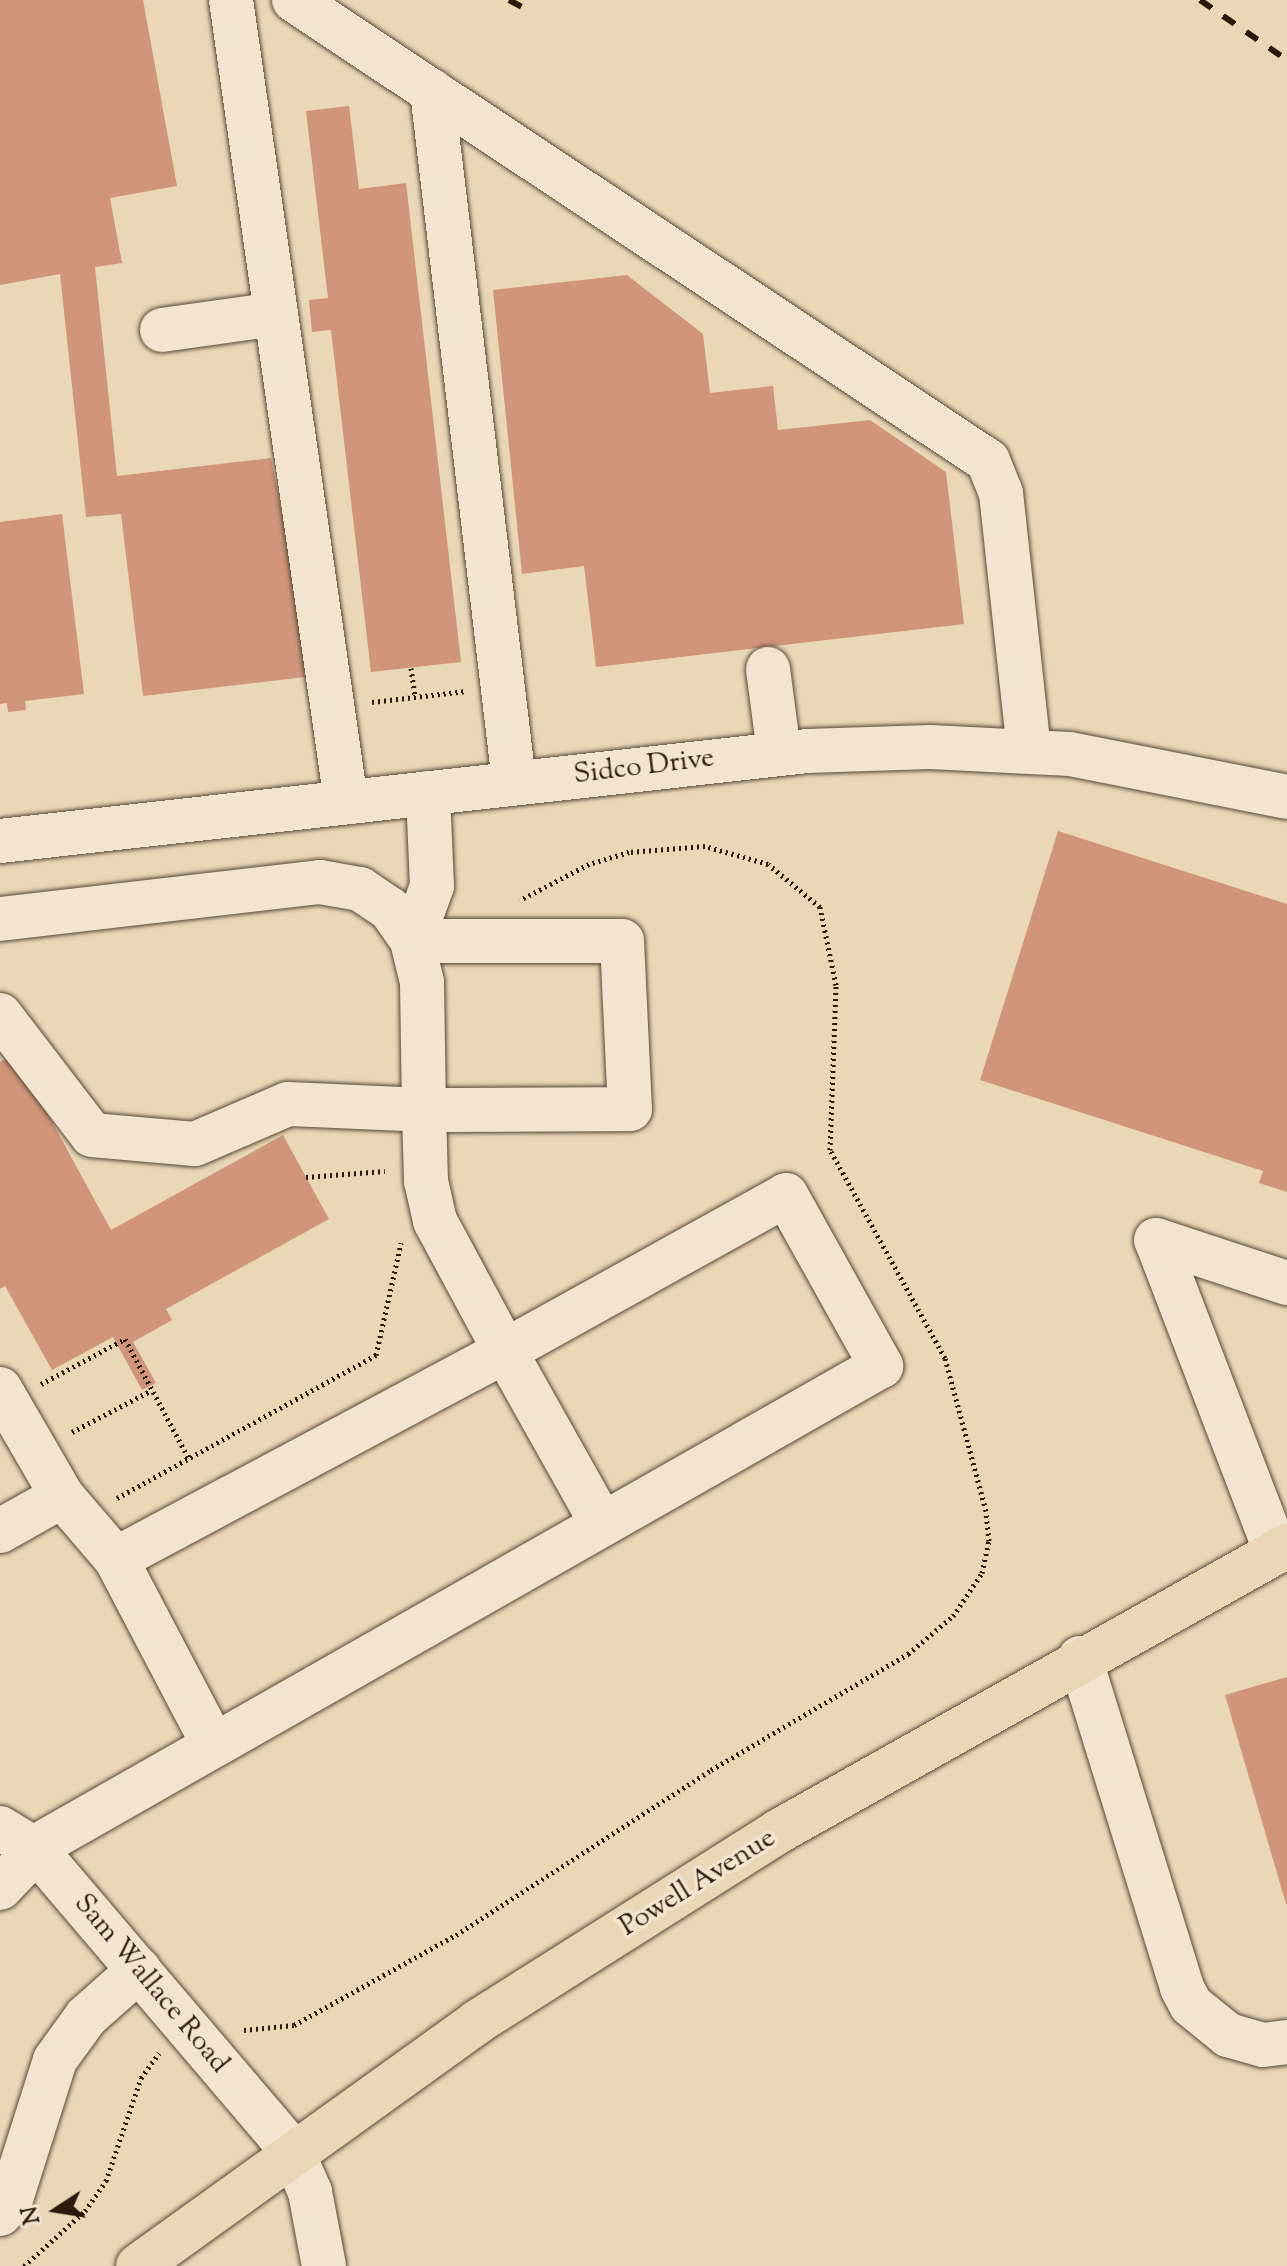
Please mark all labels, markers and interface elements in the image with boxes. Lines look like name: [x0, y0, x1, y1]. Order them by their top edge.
street label: Sidco Drive: [572, 742, 716, 792]
street label: Powell Avenue: [614, 1822, 782, 1944]
street label: Sam Wallace Road: [66, 1887, 236, 2081]
north arrow: [16, 2170, 96, 2250]
text: N: [15, 2203, 50, 2227]

